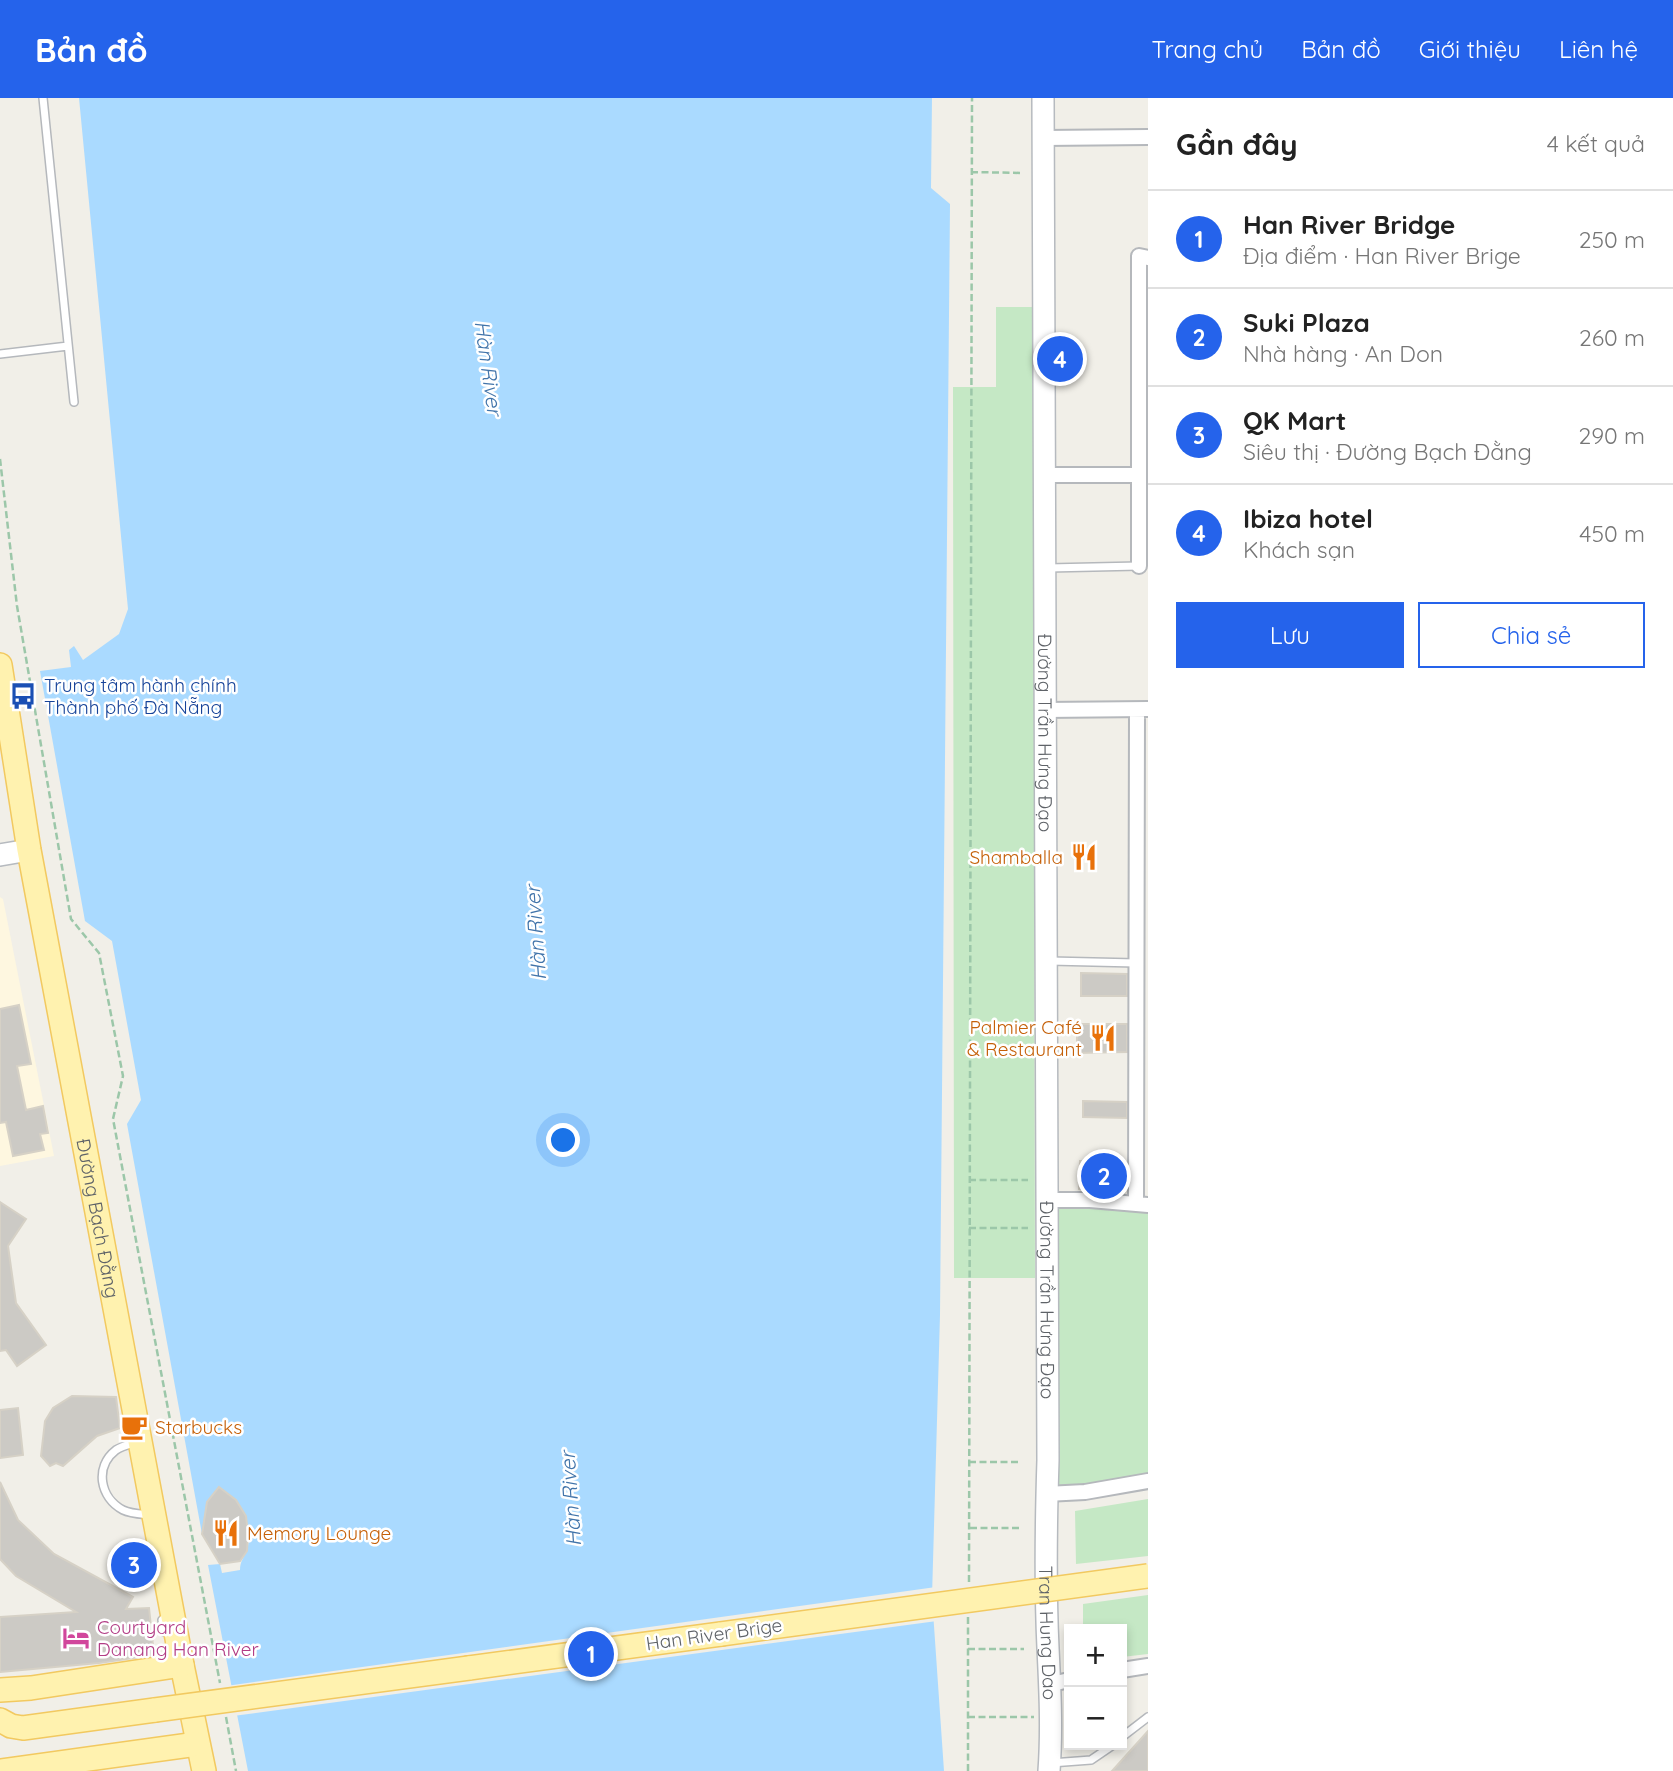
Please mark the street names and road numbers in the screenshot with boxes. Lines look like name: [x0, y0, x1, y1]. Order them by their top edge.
street label: Đường Trần Hưng Đạo: [1033, 634, 1058, 832]
street label: Đường Bạch Đằng: [71, 1137, 125, 1300]
street label: Đường Trần Hưng Đạo: [1035, 1201, 1060, 1399]
street label: Tran Hung Dao: [1034, 1566, 1062, 1700]
street label: Han River Brige: [644, 1613, 784, 1655]

